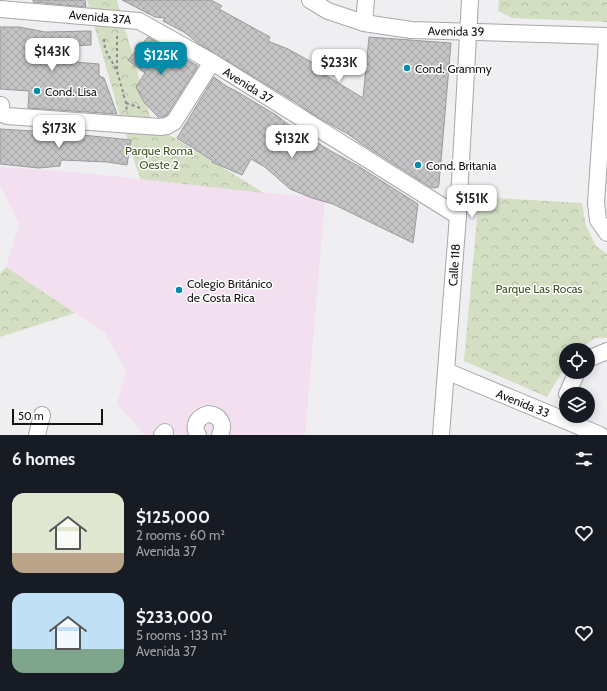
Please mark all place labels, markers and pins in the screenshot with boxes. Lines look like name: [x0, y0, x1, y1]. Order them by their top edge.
pin: $143K: [24, 38, 80, 72]
pin: $125K: [133, 42, 189, 76]
pin: $233K: [311, 49, 367, 83]
place label: Cond. Grammy: [415, 61, 492, 76]
marker: Cond. Grammy: [402, 63, 412, 73]
place label: Cond. Lisa: [45, 84, 97, 99]
marker: Cond. Lisa: [32, 86, 42, 96]
pin: $173K: [31, 115, 87, 149]
pin: $132K: [264, 125, 320, 159]
place label: Cond. Britania: [426, 158, 497, 173]
marker: Cond. Britania: [413, 160, 423, 170]
pin: $151K: [444, 185, 500, 219]
place label: Colegio Británico de Costa Rica: [187, 276, 273, 305]
marker: Colegio Británico de Costa Rica: [174, 285, 184, 295]

